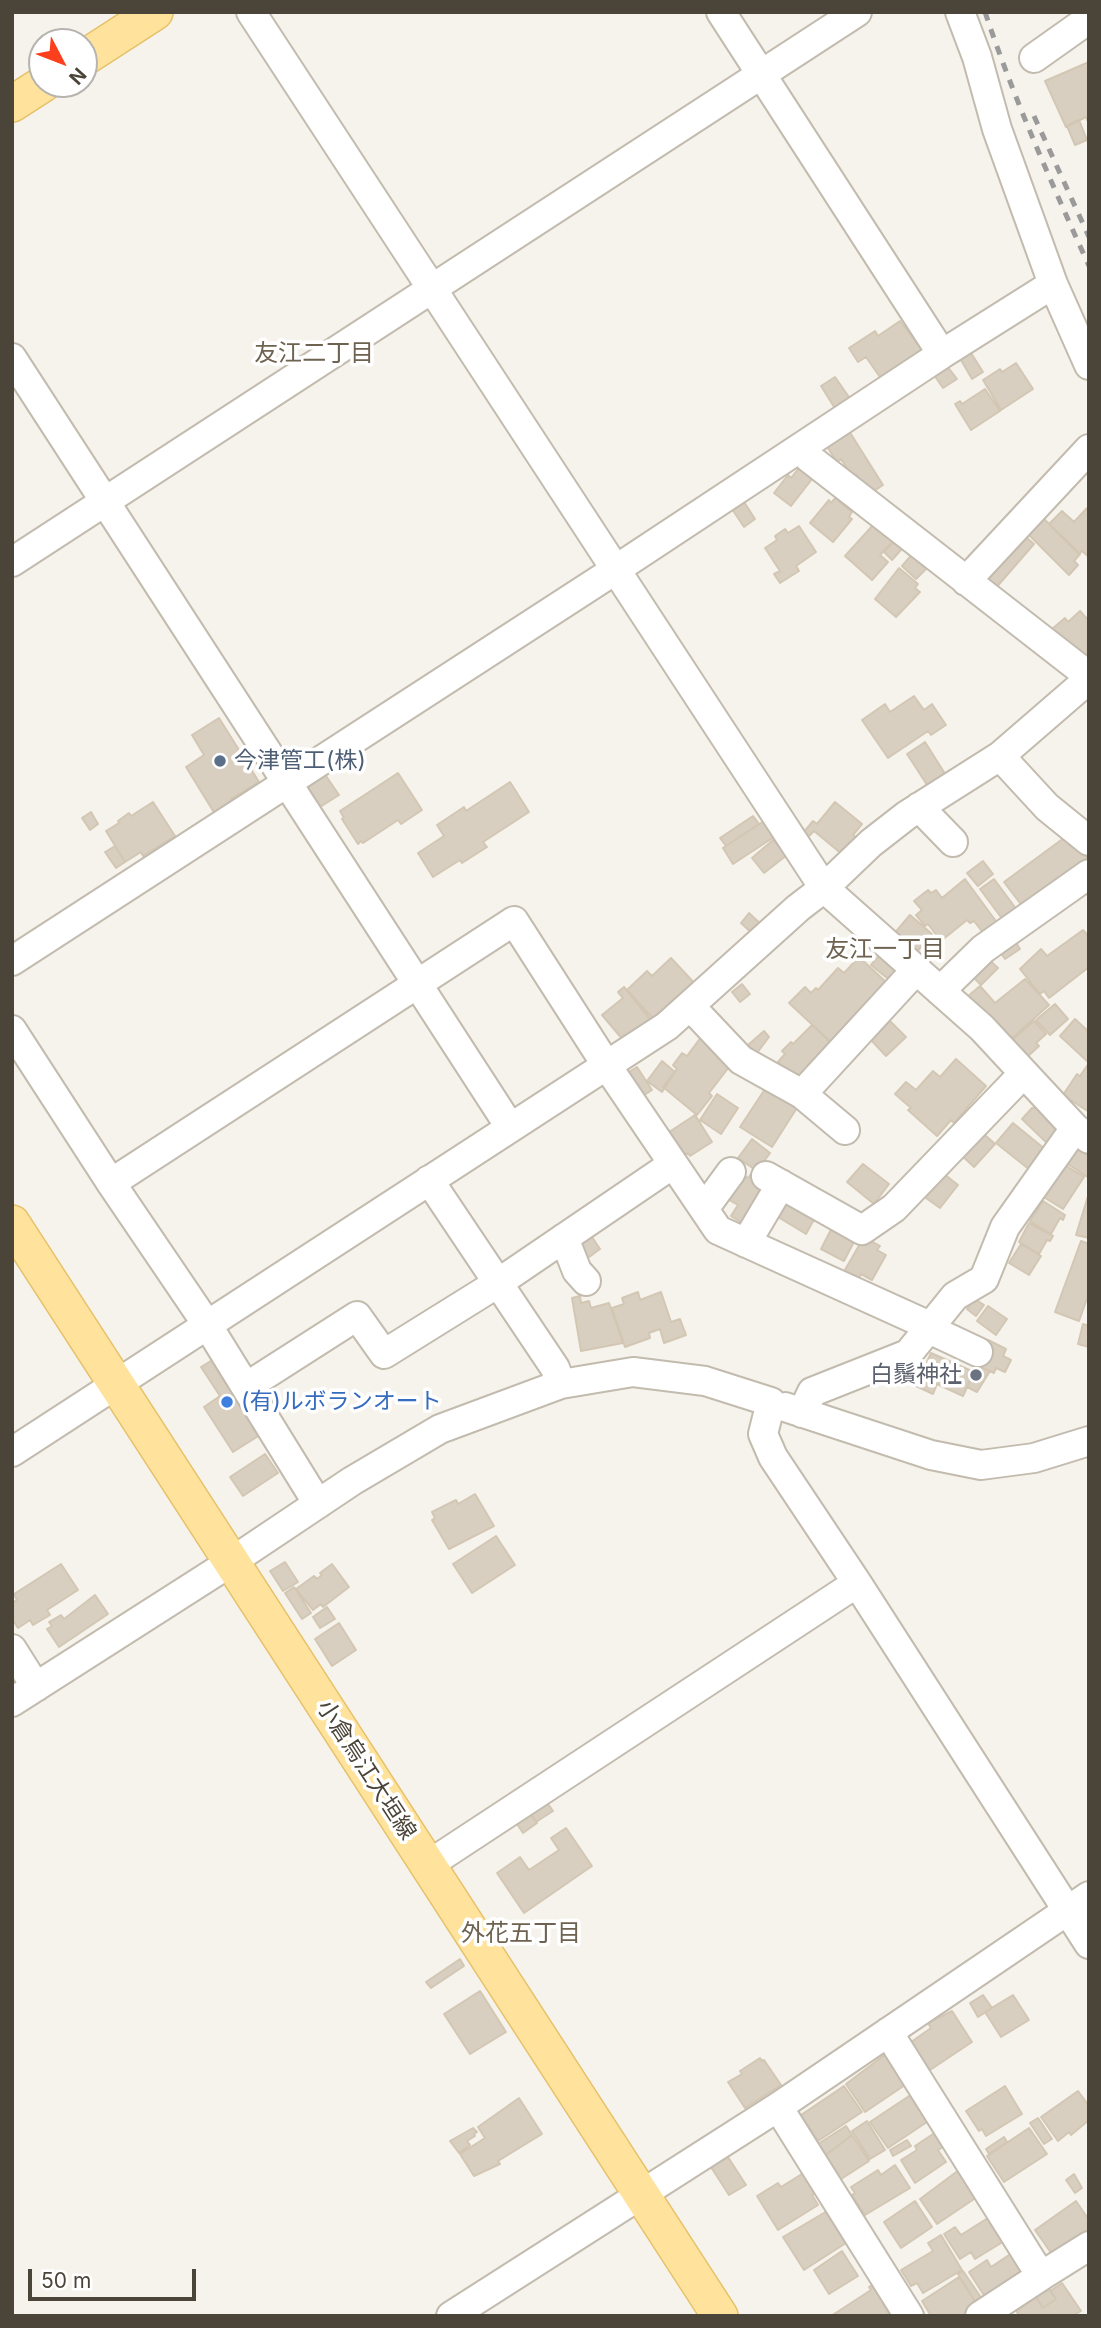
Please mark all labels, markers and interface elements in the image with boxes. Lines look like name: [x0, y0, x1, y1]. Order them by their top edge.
north arrow: [28, 28, 98, 98]
text: N: [64, 63, 91, 89]
district label: 友江二丁目: [254, 340, 374, 368]
place label: 今津管工(株): [234, 747, 366, 775]
marker: 今津管工(株): [212, 753, 228, 769]
district label: 友江一丁目: [825, 936, 945, 964]
place label: 白鬚神社: [870, 1361, 962, 1389]
marker: 白鬚神社: [968, 1367, 984, 1383]
place label: (有)ルボランオート: [241, 1388, 442, 1416]
marker: (有)ルボランオート: [219, 1394, 235, 1410]
street label: 小倉烏江大垣線: [311, 1695, 421, 1845]
district label: 外花五丁目: [461, 1920, 581, 1948]
scale bar: [32, 2254, 200, 2298]
text: 50 m: [41, 2268, 91, 2293]

